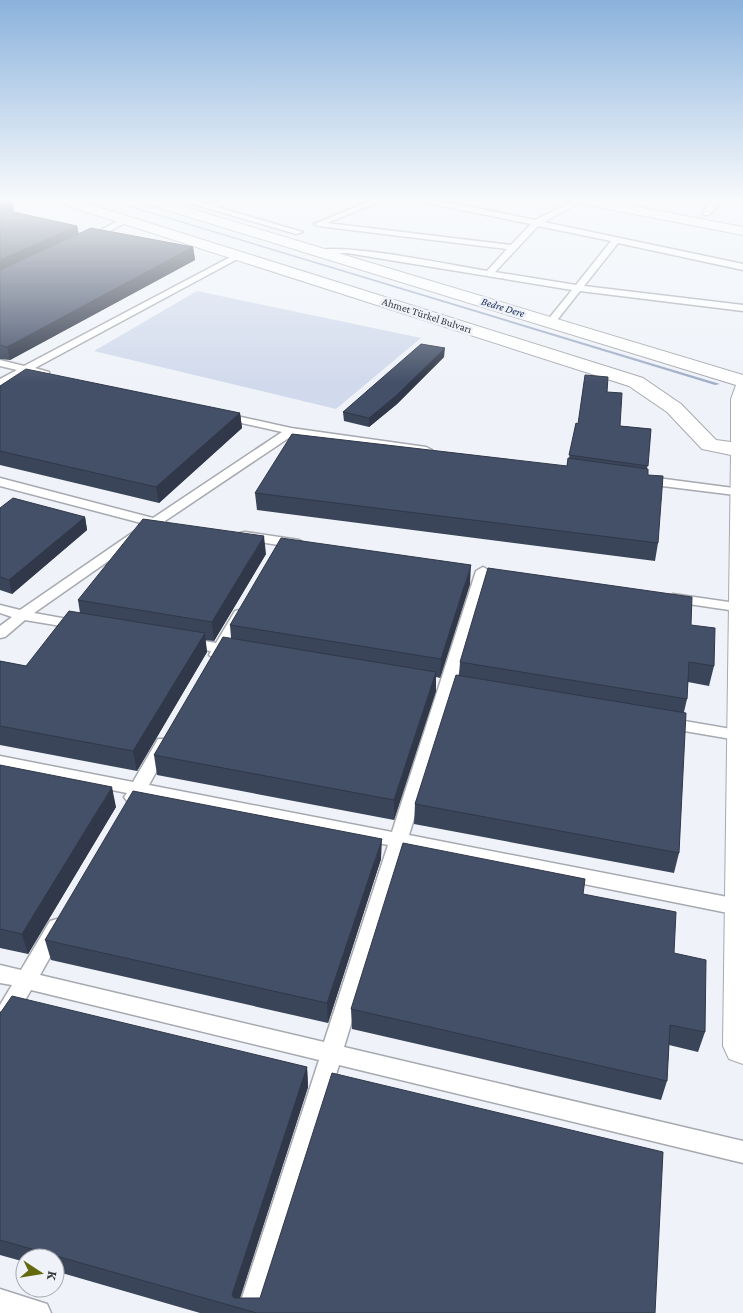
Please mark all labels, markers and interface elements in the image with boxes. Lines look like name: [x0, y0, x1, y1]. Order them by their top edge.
street label: Ahmet Türkel Bulvarı: [381, 295, 474, 335]
water label: Bedre Dere: [480, 295, 527, 319]
north arrow: [15, 1248, 65, 1298]
text: K: [44, 1270, 61, 1283]

